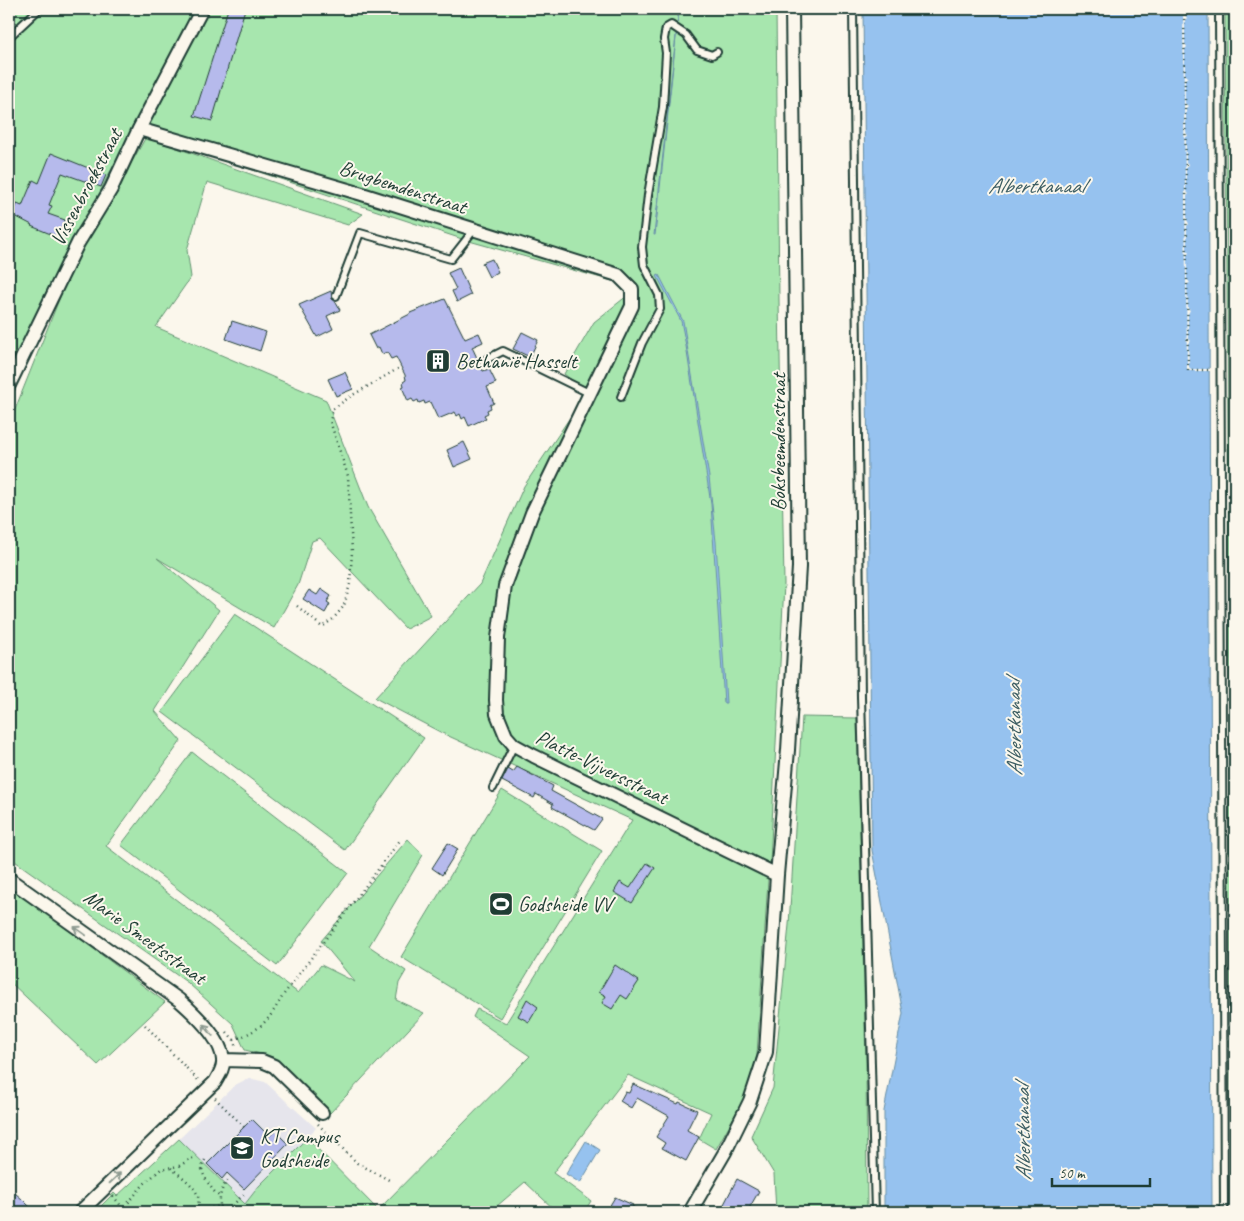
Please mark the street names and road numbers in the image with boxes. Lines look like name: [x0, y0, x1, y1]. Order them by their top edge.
street label: Vissenbroekstraat: [44, 122, 129, 250]
street label: Brugbemdenstraat: [336, 154, 472, 220]
street label: Boksbeemdenstraat: [765, 371, 791, 511]
street label: Platte-Vijversstraat: [532, 724, 674, 811]
street label: Marie Smeetsstraat: [79, 884, 213, 991]

